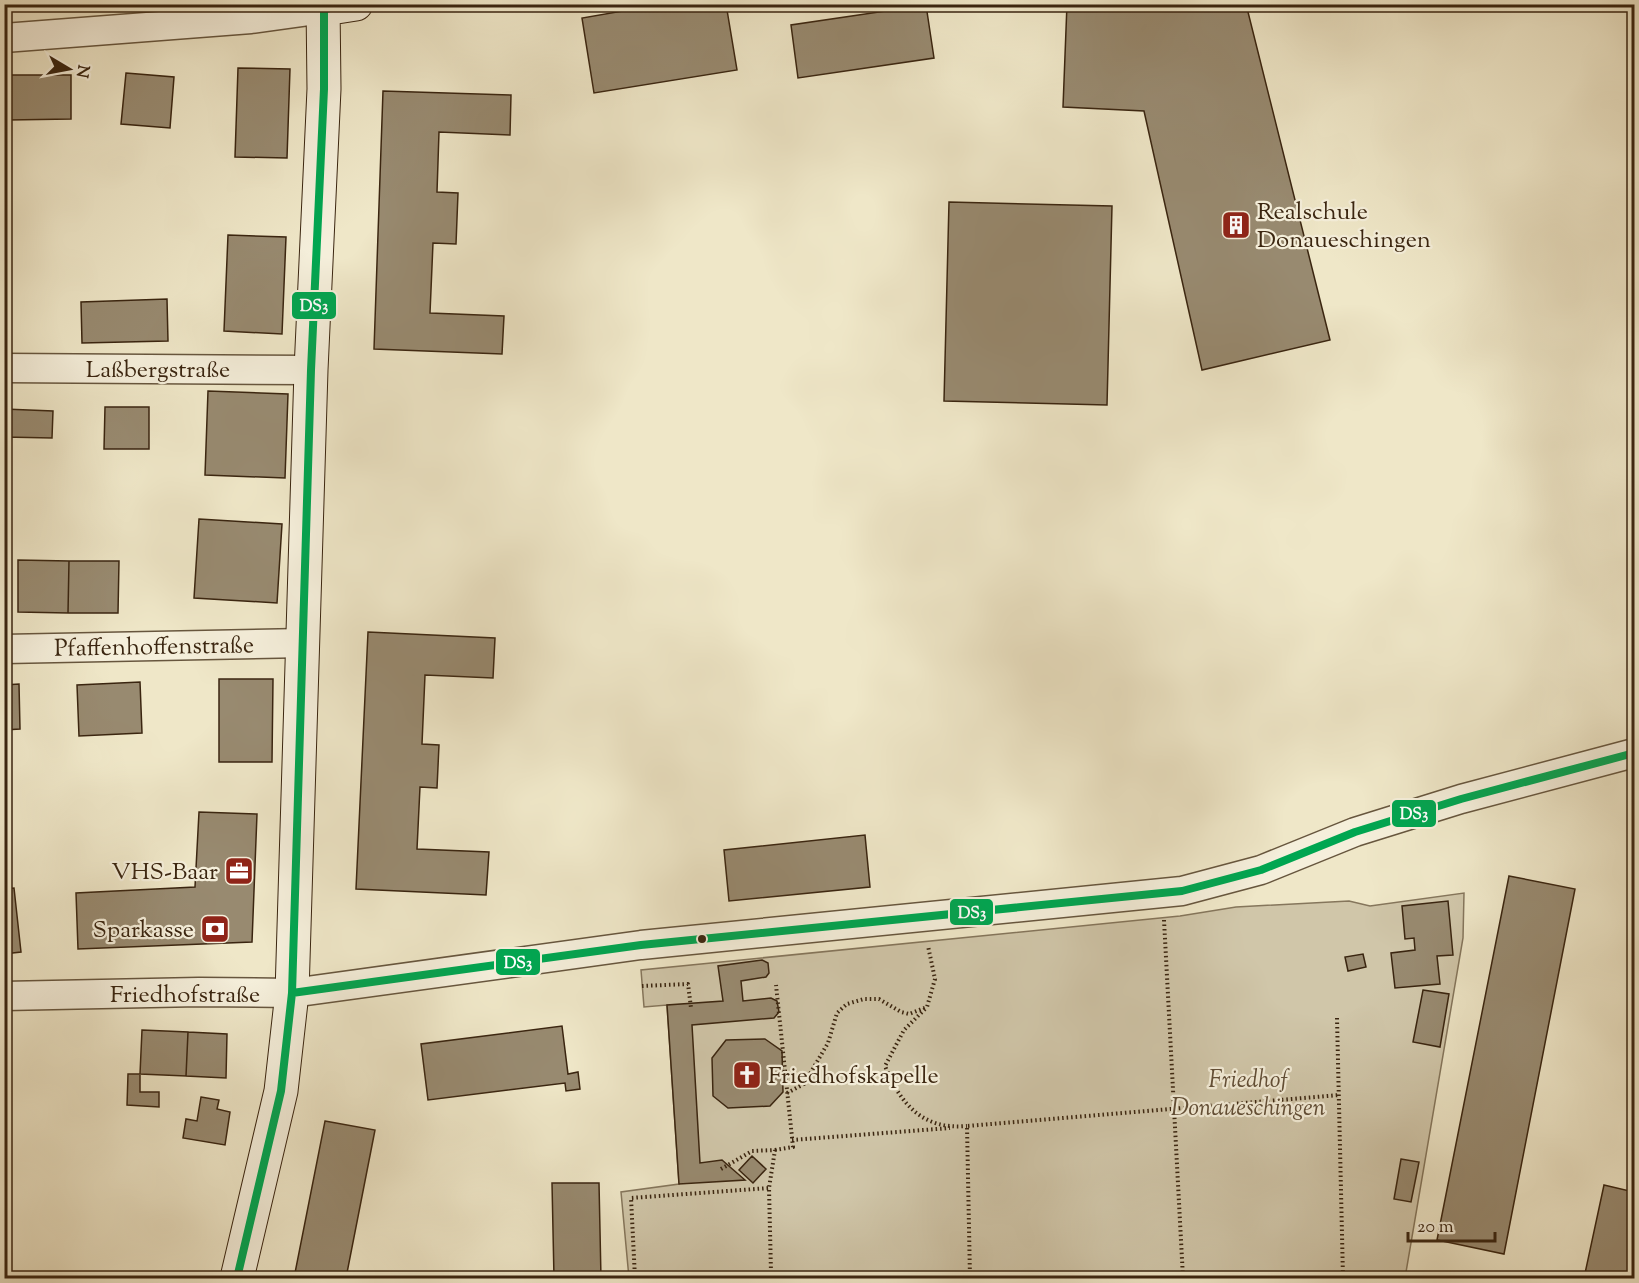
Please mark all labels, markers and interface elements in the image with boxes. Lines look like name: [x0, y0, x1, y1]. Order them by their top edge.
north arrow: [39, 39, 99, 99]
text: N: [69, 63, 94, 80]
place label: Realschule Donaueschingen: [1257, 196, 1431, 258]
building icon: Realschule Donaueschingen: [1220, 209, 1252, 241]
line badge: DS3: [291, 291, 337, 320]
text: DS3: [300, 296, 329, 319]
street label: Laßbergstraße: [86, 354, 230, 388]
street label: Pfaffenhoffenstraße: [54, 629, 254, 667]
line badge: DS3: [1391, 799, 1437, 828]
text: DS3: [1400, 804, 1429, 827]
office icon: VHS-Baar: [223, 855, 255, 887]
place label: VHS-Baar: [111, 856, 218, 890]
line badge: DS3: [949, 898, 994, 926]
text: DS3: [958, 903, 987, 926]
bank icon: Sparkasse: [199, 913, 231, 945]
place label: Sparkasse: [93, 914, 194, 948]
unlabelled marker: [696, 933, 708, 945]
line badge: DS3: [495, 948, 541, 976]
text: DS3: [504, 953, 533, 976]
street label: Friedhofstraße: [110, 979, 260, 1013]
church icon: Friedhofskapelle: [731, 1059, 763, 1091]
place label: Friedhofskapelle: [768, 1060, 939, 1094]
park label: Friedhof Donaueschingen: [1171, 1064, 1326, 1126]
scale bar: [1408, 1205, 1495, 1243]
text: 20 m: [1417, 1215, 1454, 1241]

